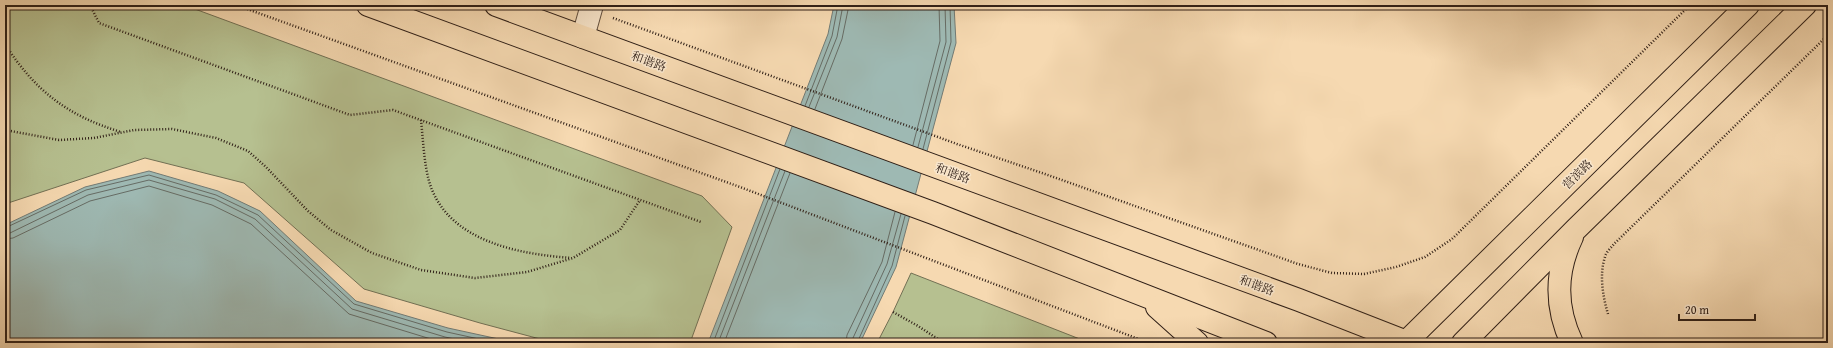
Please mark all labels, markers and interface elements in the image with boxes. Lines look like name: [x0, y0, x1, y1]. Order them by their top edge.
street label: 和谐路: [629, 47, 669, 75]
street label: 营滨路: [1558, 155, 1596, 193]
street label: 和谐路: [933, 159, 973, 187]
street label: 和谐路: [1237, 271, 1277, 299]
scale bar: [1679, 296, 1755, 322]
text: 20 m: [1685, 301, 1709, 318]

